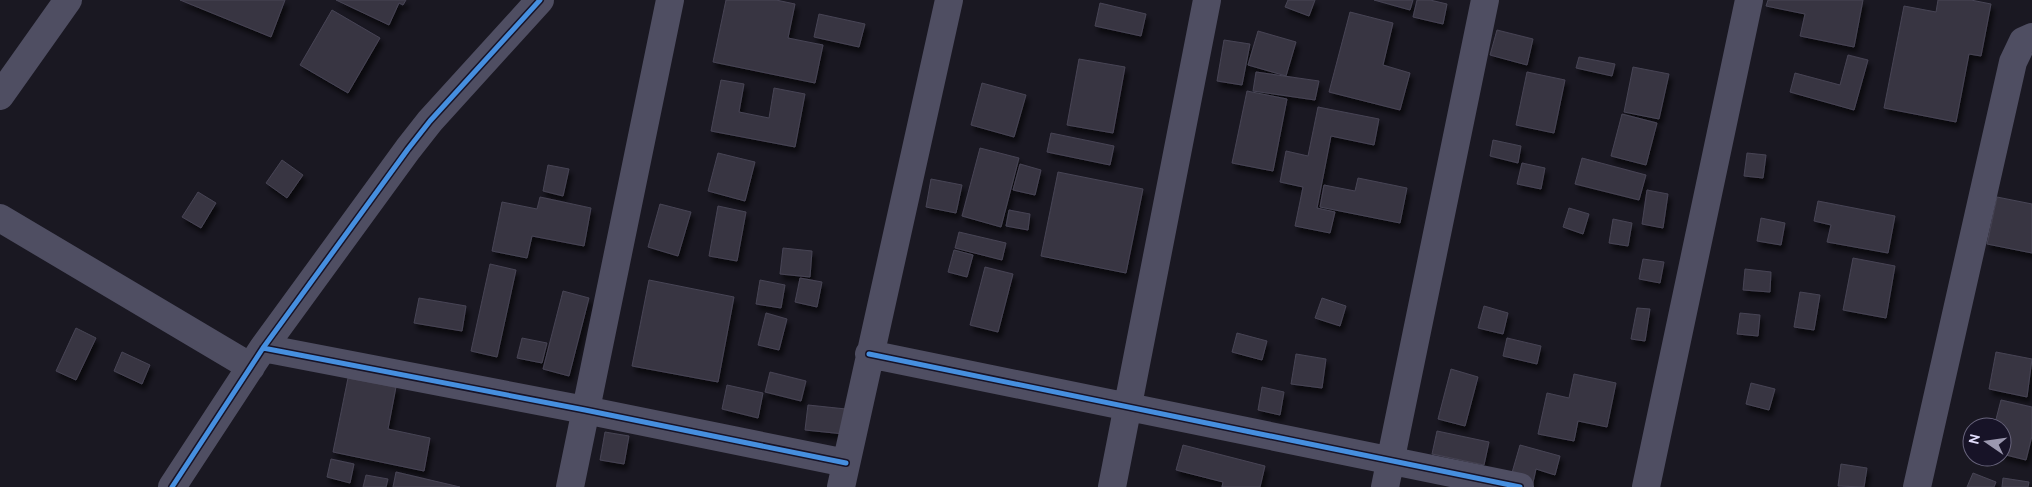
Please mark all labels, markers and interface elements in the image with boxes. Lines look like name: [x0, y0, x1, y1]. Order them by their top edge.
north arrow: [1962, 417, 2012, 467]
text: N: [1964, 432, 1984, 446]

